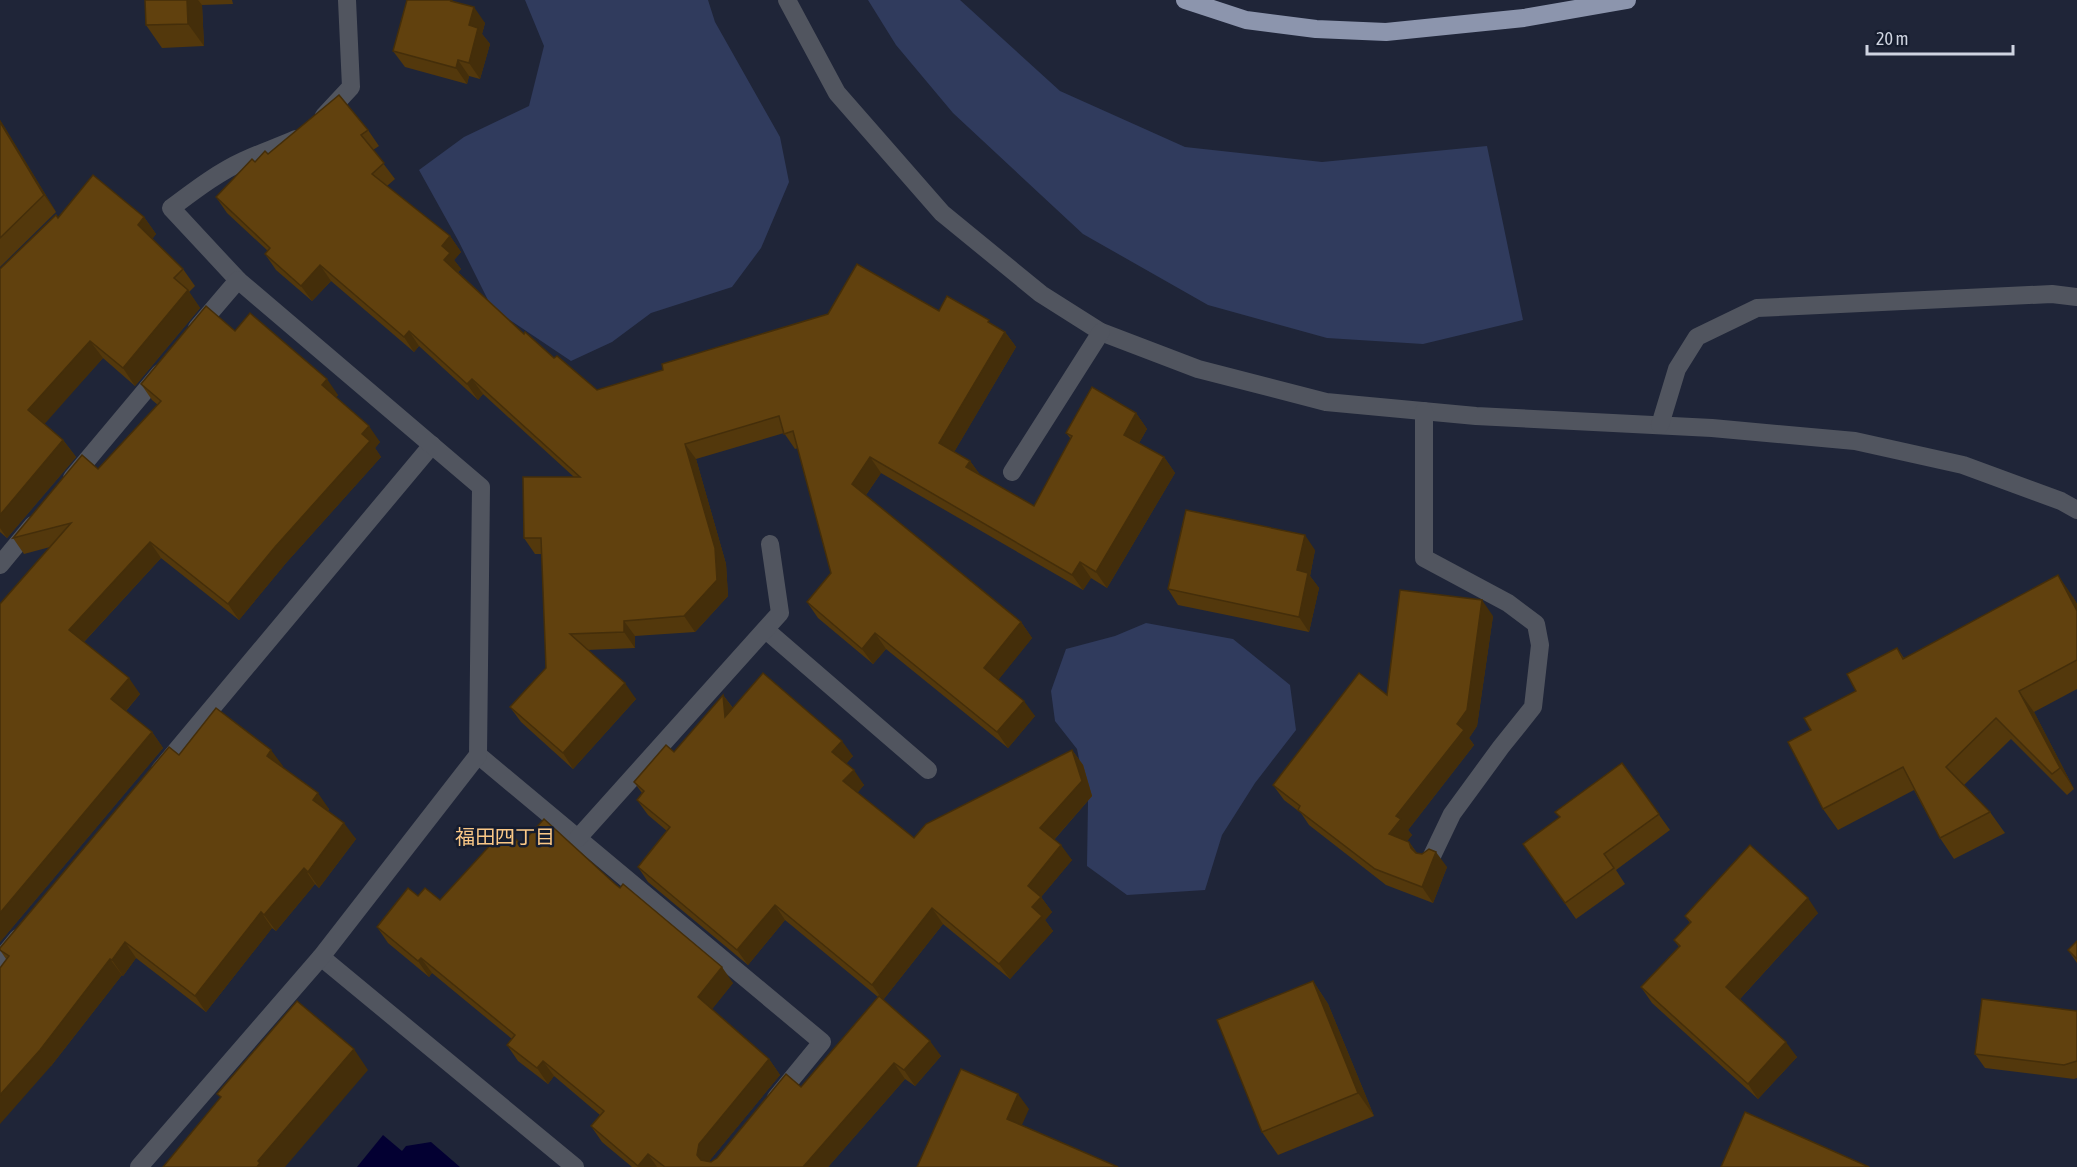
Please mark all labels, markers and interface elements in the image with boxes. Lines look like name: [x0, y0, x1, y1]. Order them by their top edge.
scale bar: [1867, 18, 2012, 56]
text: 20 m: [1876, 28, 1908, 49]
district label: 福田四丁目: [455, 825, 555, 848]

